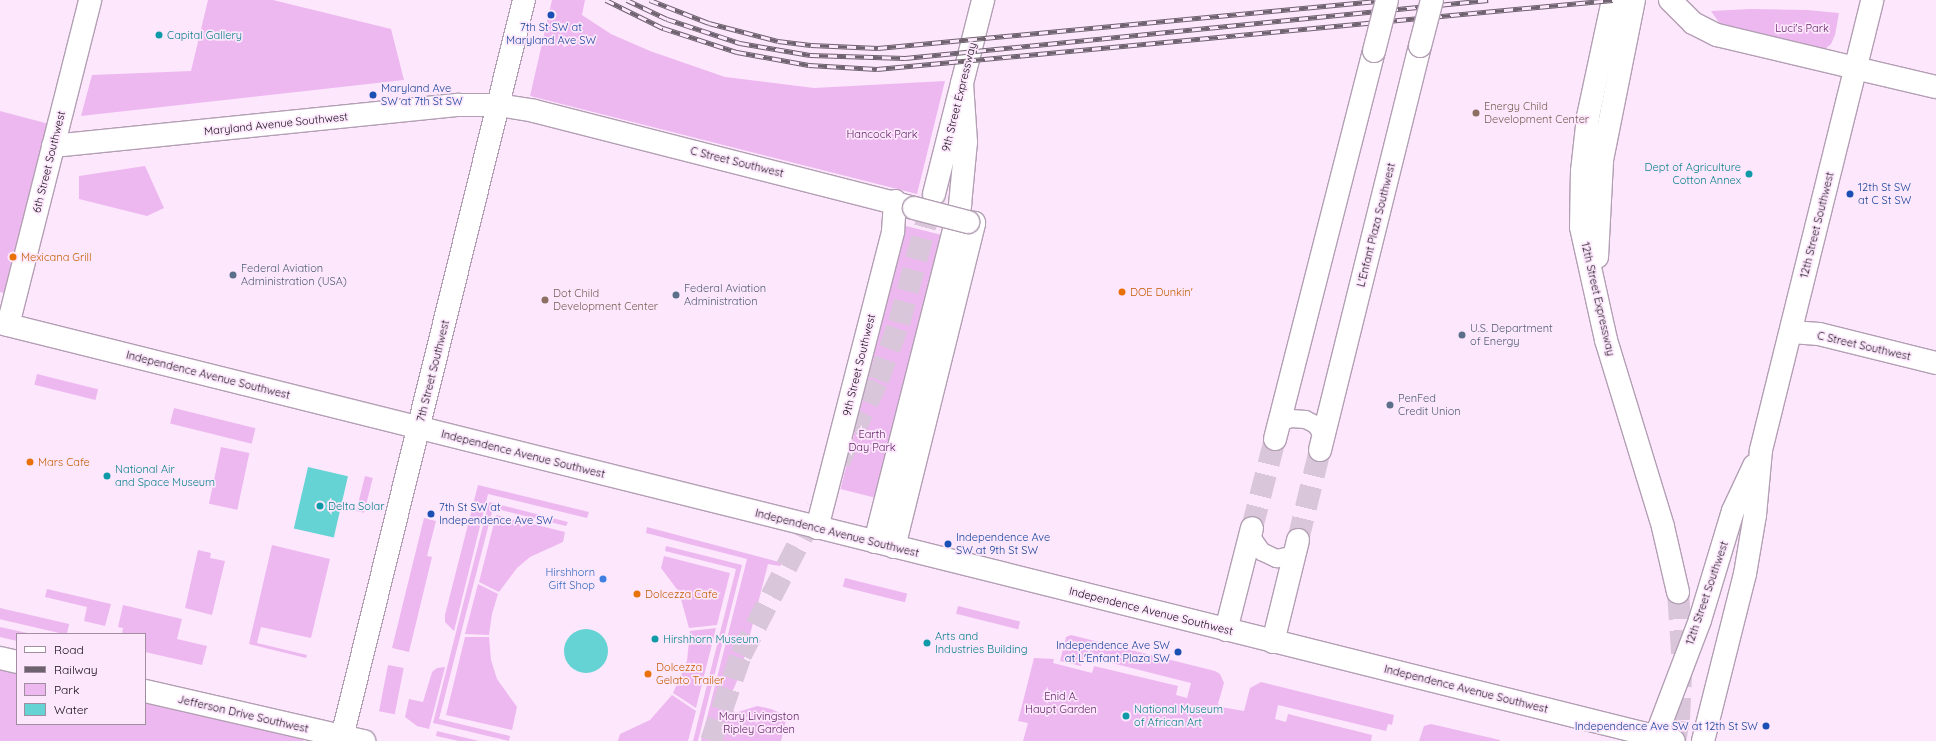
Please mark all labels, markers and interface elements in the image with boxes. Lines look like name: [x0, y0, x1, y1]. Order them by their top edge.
marker: 7th St SW at Maryland Ave SW: [546, 10, 556, 20]
place label: 7th St SW at Maryland Ave SW: [506, 21, 596, 47]
park label: Luci's Park: [1775, 21, 1829, 35]
place label: Capital Gallery: [167, 28, 242, 42]
marker: Capital Gallery: [154, 30, 164, 40]
street label: 9th Street Expressway: [939, 41, 979, 153]
place label: Maryland Ave SW at 7th St SW: [381, 82, 463, 108]
marker: Maryland Ave SW at 7th St SW: [368, 90, 378, 100]
place label: Energy Child Development Center: [1484, 100, 1589, 126]
marker: Energy Child Development Center: [1471, 108, 1481, 118]
street label: 6th Street Southwest: [30, 110, 68, 214]
street label: Maryland Avenue Southwest: [203, 110, 349, 138]
park label: Hancock Park: [846, 127, 918, 141]
street label: C Street Southwest: [689, 144, 785, 180]
place label: Dept of Agriculture Cotton Annex: [1645, 161, 1741, 187]
street label: L'Enfant Plaza Southwest: [1354, 162, 1398, 288]
marker: Dept of Agriculture Cotton Annex: [1744, 169, 1754, 179]
street label: 12th Street Southwest: [1797, 171, 1837, 279]
place label: 12th St SW at C St SW: [1858, 181, 1911, 207]
marker: 12th St SW at C St SW: [1845, 189, 1855, 199]
street label: 12th Street Expressway: [1578, 241, 1618, 357]
place label: Mexicana Grill: [21, 250, 92, 264]
marker: Mexicana Grill: [8, 252, 18, 262]
place label: Federal Aviation Administration (USA): [241, 262, 347, 288]
marker: Federal Aviation Administration (USA): [228, 270, 238, 280]
place label: Federal Aviation Administration: [684, 282, 766, 308]
place label: DOE Dunkin': [1130, 285, 1193, 299]
place label: Dot Child Development Center: [553, 287, 658, 313]
marker: DOE Dunkin': [1117, 287, 1127, 297]
marker: Federal Aviation Administration: [671, 290, 681, 300]
marker: Dot Child Development Center: [540, 295, 550, 305]
street label: 9th Street Southwest: [840, 313, 878, 417]
street label: 7th Street Southwest: [414, 319, 452, 423]
place label: U.S. Department of Energy: [1470, 322, 1553, 348]
street label: C Street Southwest: [1816, 329, 1912, 363]
marker: U.S. Department of Energy: [1457, 330, 1467, 340]
street label: Independence Avenue Southwest: [125, 348, 291, 402]
place label: PenFed Credit Union: [1398, 392, 1461, 418]
marker: PenFed Credit Union: [1385, 400, 1395, 410]
street label: Independence Avenue Southwest: [440, 427, 606, 481]
park label: Earth Day Park: [848, 428, 896, 454]
place label: Mars Cafe: [38, 455, 90, 469]
marker: Mars Cafe: [25, 457, 35, 467]
place label: National Air and Space Museum: [115, 463, 215, 489]
marker: National Air and Space Museum: [102, 471, 112, 481]
place label: Delta Solar: [328, 499, 384, 513]
marker: Delta Solar: [315, 501, 325, 511]
place label: 7th St SW at Independence Ave SW: [439, 501, 553, 527]
street label: Independence Avenue Southwest: [754, 506, 920, 560]
marker: 7th St SW at Independence Ave SW: [426, 509, 436, 519]
place label: Independence Ave SW at 9th St SW: [956, 531, 1050, 557]
marker: Independence Ave SW at 9th St SW: [943, 539, 953, 549]
street label: 12th Street Southwest: [1683, 539, 1731, 647]
place label: Hirshhorn Gift Shop: [546, 566, 595, 592]
marker: Hirshhorn Gift Shop: [598, 574, 608, 584]
street label: Independence Avenue Southwest: [1068, 584, 1234, 638]
place label: Dolcezza Cafe: [645, 587, 718, 601]
marker: Dolcezza Cafe: [632, 589, 642, 599]
place label: Arts and Industries Building: [935, 630, 1027, 656]
place label: Hirshhorn Museum: [663, 632, 758, 646]
legend: [16, 633, 146, 725]
marker: Hirshhorn Museum: [650, 634, 660, 644]
marker: Arts and Industries Building: [922, 638, 932, 648]
place label: Independence Ave SW at L'Enfant Plaza SW: [1056, 639, 1170, 665]
text: Road: [54, 642, 84, 657]
marker: Independence Ave SW at L'Enfant Plaza SW: [1173, 647, 1183, 657]
place label: Dolcezza Gelato Trailer: [656, 661, 724, 687]
text: Railway: [54, 662, 98, 677]
street label: Independence Avenue Southwest: [1383, 662, 1549, 716]
marker: Dolcezza Gelato Trailer: [643, 669, 653, 679]
text: Park: [54, 682, 79, 697]
park label: Enid A. Haupt Garden: [1025, 690, 1097, 716]
street label: Jefferson Drive Southwest: [176, 693, 310, 735]
text: Water: [54, 702, 88, 717]
place label: National Museum of African Art: [1134, 703, 1223, 729]
park label: Mary Livingston Ripley Garden: [719, 710, 799, 736]
marker: National Museum of African Art: [1121, 711, 1131, 721]
place label: Independence Ave SW at 12th St SW: [1575, 719, 1758, 733]
marker: Independence Ave SW at 12th St SW: [1761, 721, 1771, 731]

